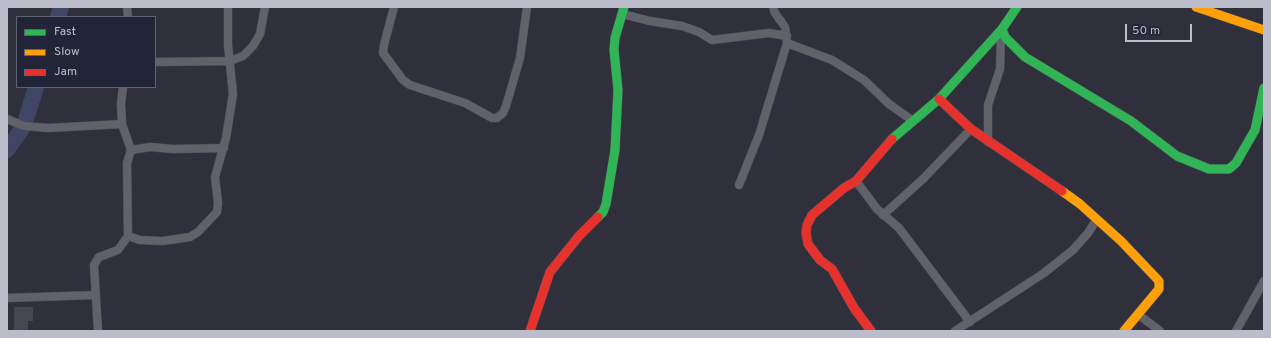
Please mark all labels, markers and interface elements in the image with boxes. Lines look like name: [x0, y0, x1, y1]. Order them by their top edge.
legend: [16, 16, 156, 88]
scale bar: [1127, 16, 1194, 42]
text: 50 m: [1132, 23, 1160, 39]
text: Fast: [54, 24, 76, 40]
text: Slow: [54, 44, 80, 60]
text: Jam: [54, 64, 77, 80]

